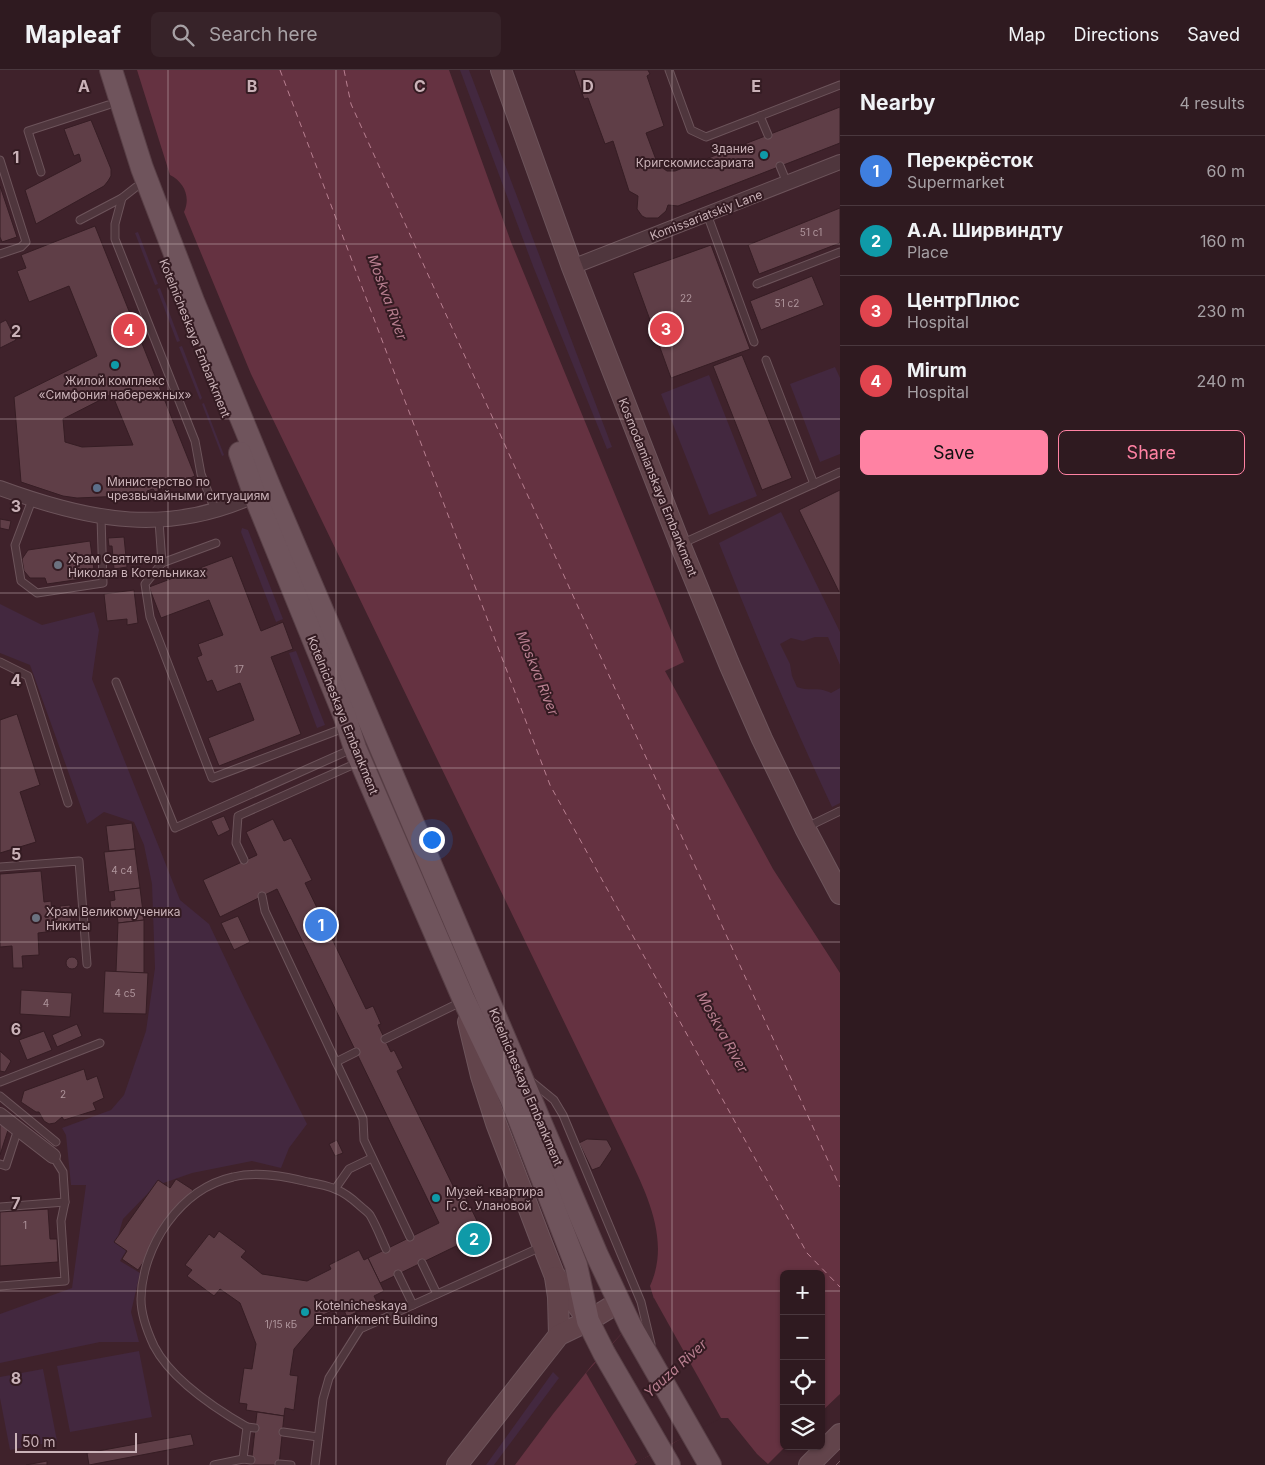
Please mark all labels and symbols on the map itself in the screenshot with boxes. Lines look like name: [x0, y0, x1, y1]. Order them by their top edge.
text: A: [78, 76, 90, 96]
text: B: [247, 76, 257, 96]
text: C: [414, 76, 426, 96]
text: D: [582, 76, 594, 96]
text: E: [751, 76, 761, 96]
place label: Здание Кригскомиссариата: [636, 141, 754, 170]
text: 1: [13, 147, 19, 167]
marker: Здание Кригскомиссариата: [758, 149, 770, 161]
street label: Komissariatskiy Lane: [648, 187, 764, 243]
house number: 51 с1: [800, 226, 822, 238]
water label: Moskva River: [365, 252, 412, 343]
street label: Kotelnicheskaya Embankment: [156, 256, 234, 420]
house number: 22: [680, 292, 692, 304]
house number: 51 с2: [775, 297, 799, 309]
pin: 3: [650, 310, 682, 348]
pin: 4: [113, 311, 145, 349]
text: 2: [11, 321, 21, 341]
marker: Жилой комплекс «Симфония набережных»: [109, 359, 121, 371]
place label: Жилой комплекс «Симфония набережных»: [39, 373, 192, 402]
street label: Kosmodamianskaya Embankment: [615, 396, 701, 578]
place label: Министерство по чрезвычайными ситуациям: [107, 474, 270, 503]
marker: Министерство по чрезвычайными ситуациям: [91, 482, 103, 494]
text: 3: [11, 496, 21, 516]
place label: Храм Святителя Николая в Котельниках: [68, 551, 206, 580]
marker: Храм Святителя Николая в Котельниках: [52, 559, 64, 571]
water label: Moskva River: [513, 628, 563, 718]
street label: Kotelnicheskaya Embankment: [304, 633, 382, 797]
house number: 17: [234, 663, 244, 675]
text: 4: [11, 670, 22, 690]
your location: [419, 827, 445, 853]
text: 5: [11, 844, 21, 864]
house number: 4 с4: [111, 864, 133, 876]
place label: Храм Великомученика Никиты: [46, 904, 181, 933]
pin: 1: [305, 906, 337, 944]
marker: Храм Великомученика Никиты: [30, 912, 42, 924]
house number: 4 с5: [114, 987, 136, 999]
water label: Moskva River: [694, 989, 752, 1076]
house number: 4: [43, 997, 49, 1009]
street label: Kotelnicheskaya Embankment: [486, 1006, 566, 1168]
text: 6: [11, 1019, 21, 1039]
house number: 2: [60, 1088, 66, 1100]
place label: Музей-квартира Г. С. Улановой: [446, 1184, 543, 1213]
marker: Музей-квартира Г. С. Улановой: [430, 1192, 442, 1204]
text: 7: [11, 1193, 21, 1213]
house number: 1: [23, 1219, 27, 1231]
pin: 2: [458, 1220, 490, 1258]
place label: Kotelnicheskaya Embankment Building: [315, 1298, 438, 1327]
marker: Kotelnicheskaya Embankment Building: [299, 1306, 311, 1318]
house number: 1/15 кБ: [265, 1318, 297, 1330]
water label: Yauza River: [640, 1335, 710, 1401]
text: 8: [11, 1368, 21, 1388]
scale bar: [15, 1430, 138, 1453]

